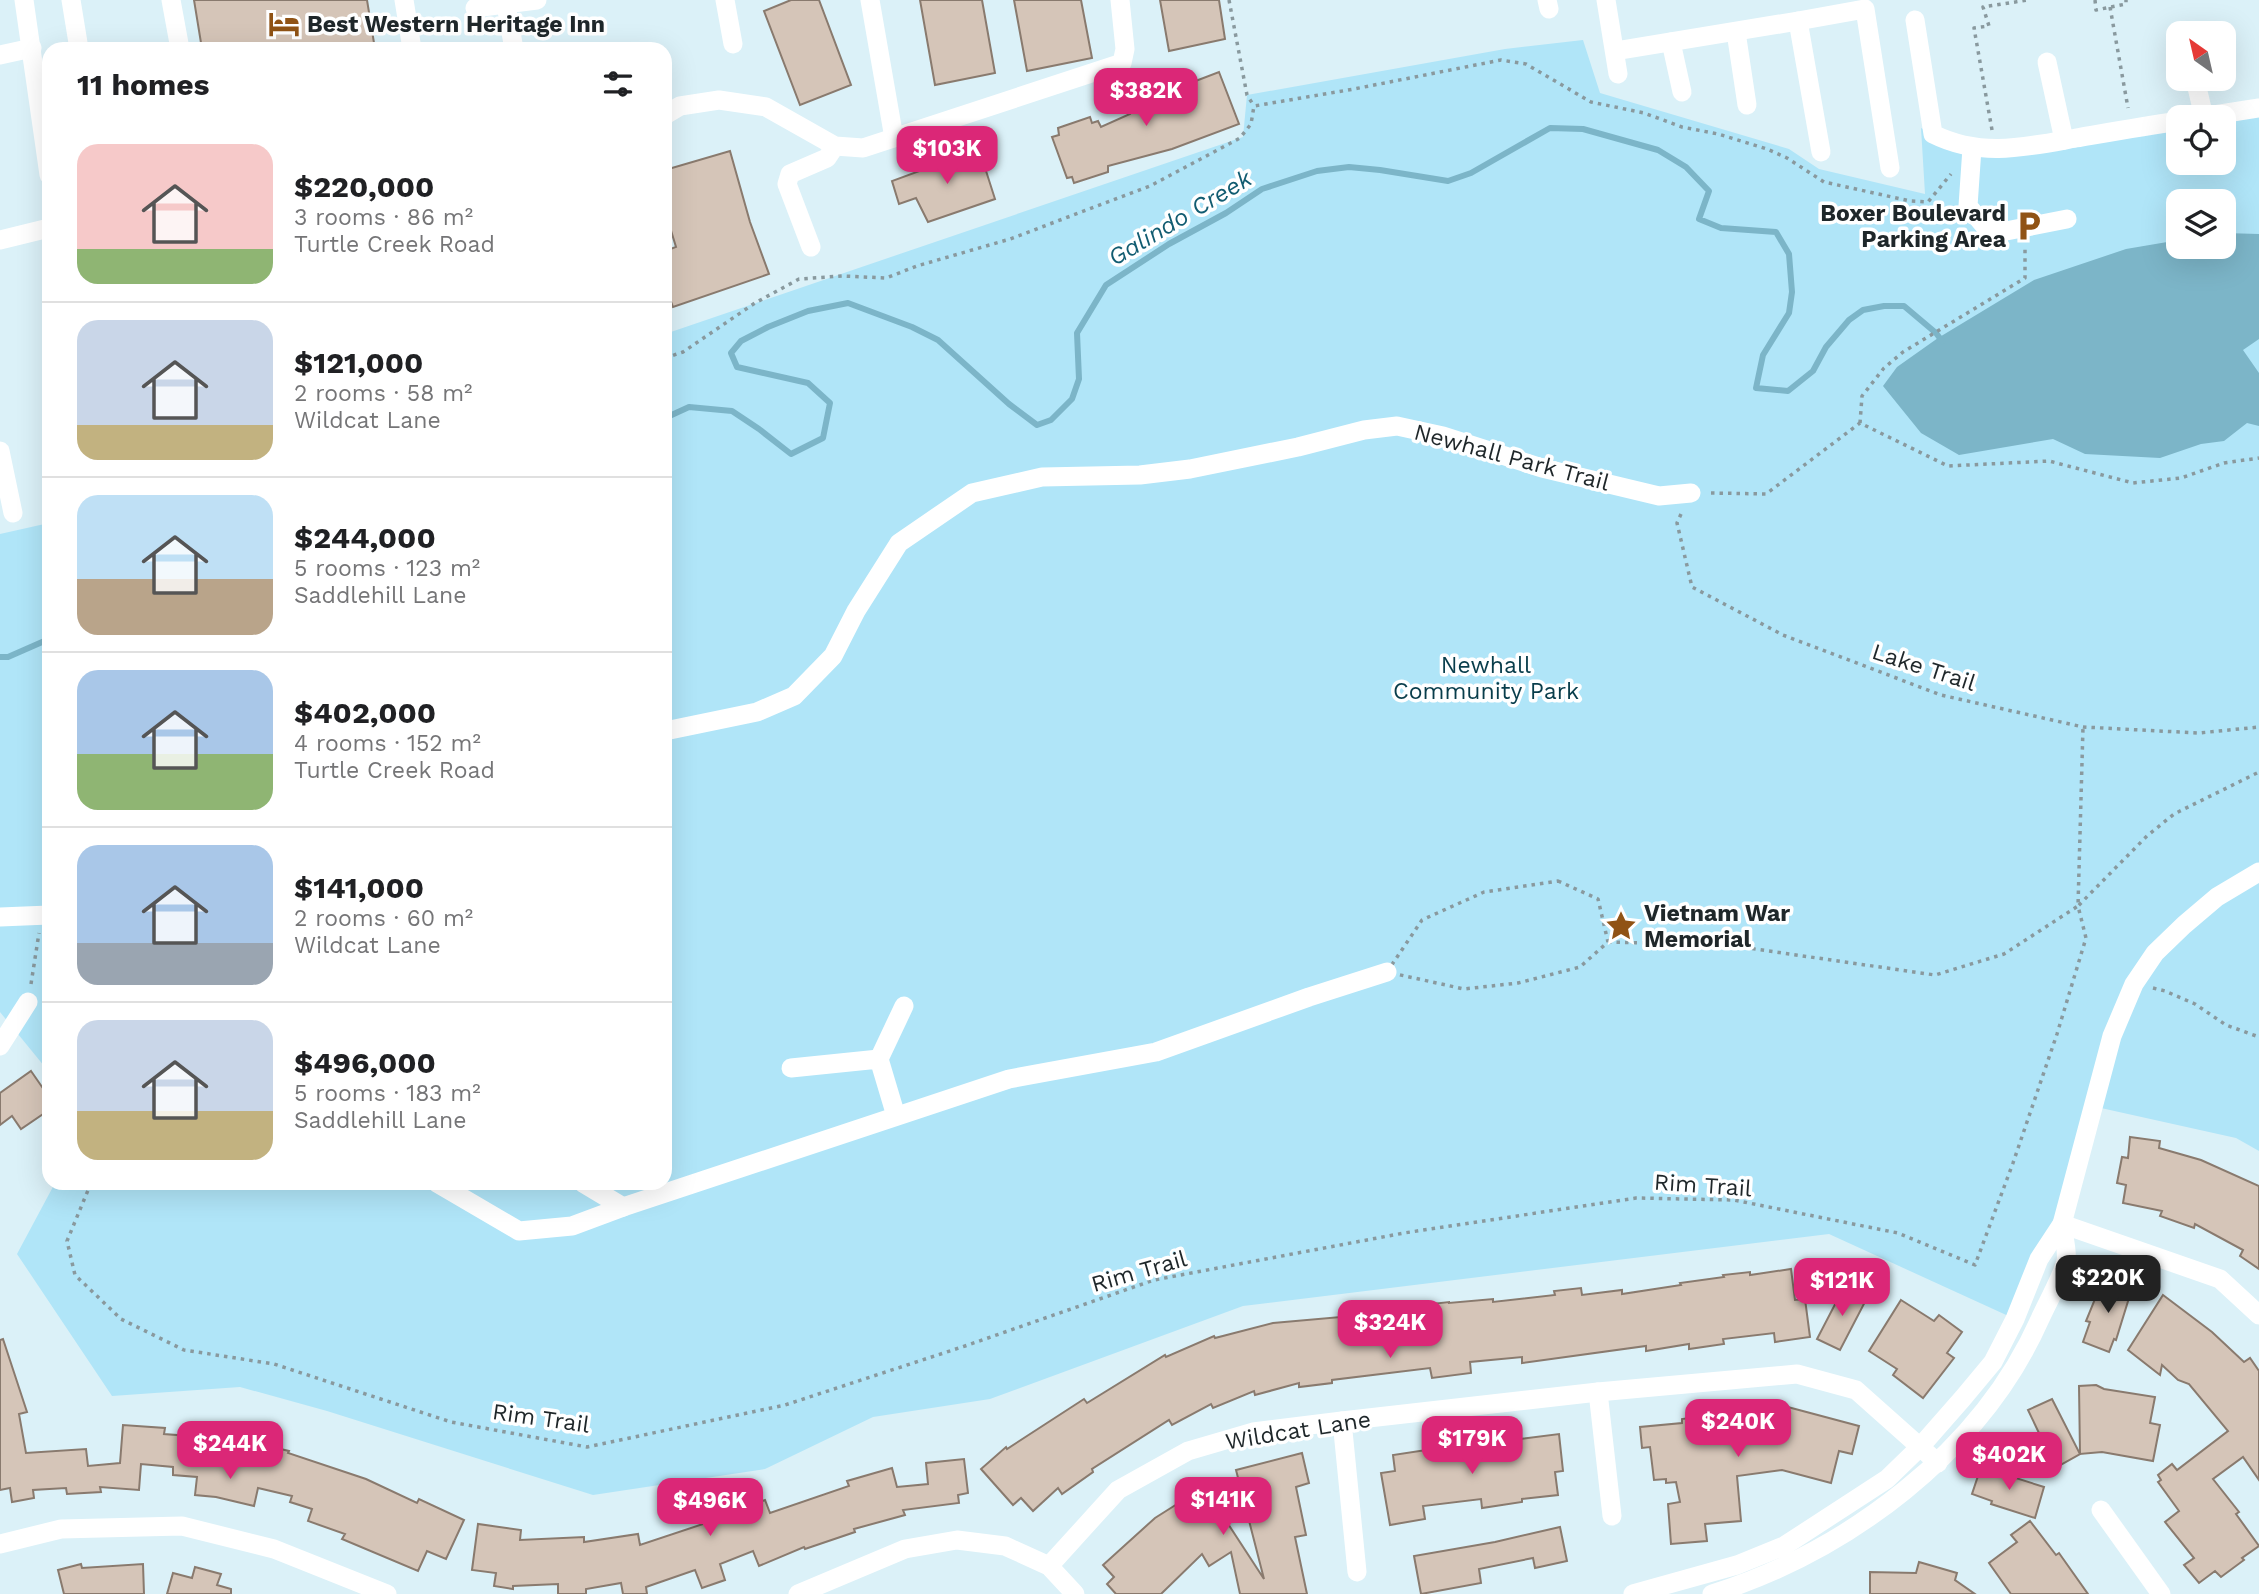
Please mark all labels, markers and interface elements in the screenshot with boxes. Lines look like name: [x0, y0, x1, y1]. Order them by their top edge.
hotel icon: Best Western Heritage Inn: [267, 7, 301, 41]
place label: Best Western Heritage Inn: [307, 11, 605, 38]
north arrow: [2166, 21, 2236, 91]
map controls: [2166, 21, 2236, 259]
icon: filters: [599, 65, 637, 103]
text: 11 homes: [77, 67, 210, 102]
pin: $382K: [1097, 68, 1195, 128]
text: $382K: [1110, 77, 1182, 104]
button: locate: [2166, 105, 2236, 175]
pin: $103K: [898, 127, 996, 186]
text: $103K: [913, 135, 981, 162]
water label: Galindo Creek: [1103, 164, 1257, 272]
text: $220,000: [294, 169, 434, 204]
icon: home: [133, 172, 217, 256]
button: layers: [2166, 189, 2236, 259]
place label: Boxer Boulevard Parking Area: [1820, 200, 2007, 253]
text: 3 rooms · 86 m²: [294, 204, 473, 231]
parking icon: Boxer Boulevard Parking Area: [2012, 209, 2046, 243]
text: Turtle Creek Road: [294, 231, 495, 258]
text: $121,000: [294, 345, 423, 380]
icon: home: [133, 348, 217, 432]
text: 2 rooms · 58 m²: [294, 380, 473, 407]
text: Wildcat Lane: [294, 407, 441, 434]
street label: Newhall Park Trail: [1411, 418, 1612, 497]
text: $244,000: [294, 520, 436, 555]
icon: home: [133, 523, 217, 607]
text: 5 rooms · 123 m²: [294, 555, 480, 582]
text: Saddlehill Lane: [294, 582, 466, 609]
street label: Lake Trail: [1869, 638, 1979, 697]
park label: Newhall Community Park: [1393, 652, 1579, 705]
text: $402,000: [294, 695, 436, 730]
icon: home: [133, 698, 217, 782]
text: 4 rooms · 152 m²: [294, 730, 481, 757]
text: Turtle Creek Road: [294, 757, 495, 784]
text: $141,000: [294, 870, 424, 905]
icon: home: [133, 873, 217, 957]
place label: Vietnam War Memorial: [1644, 900, 1790, 953]
text: 2 rooms · 60 m²: [294, 905, 473, 932]
place icon: Vietnam War Memorial: [1604, 909, 1638, 943]
text: Wildcat Lane: [294, 932, 441, 959]
text: $496,000: [294, 1045, 436, 1080]
icon: home: [133, 1048, 217, 1132]
text: 5 rooms · 183 m²: [294, 1080, 481, 1107]
text: Saddlehill Lane: [294, 1107, 466, 1134]
street label: Rim Trail: [1653, 1169, 1753, 1202]
street label: Rim Trail: [1088, 1245, 1190, 1298]
pin: $220K: [2059, 1256, 2157, 1315]
pin: $121K: [1793, 1258, 1891, 1318]
text: $220K: [2072, 1264, 2144, 1291]
text: $121K: [1810, 1267, 1874, 1294]
pin: $324K: [1341, 1300, 1439, 1360]
text: $324K: [1354, 1309, 1426, 1336]
street label: Rim Trail: [491, 1398, 591, 1439]
pin: $240K: [1689, 1400, 1787, 1459]
street label: Wildcat Lane: [1223, 1406, 1373, 1455]
text: $240K: [1701, 1408, 1775, 1435]
pin: $179K: [1423, 1416, 1521, 1476]
pin: $244K: [181, 1422, 279, 1481]
text: $179K: [1438, 1425, 1506, 1452]
text: $244K: [193, 1430, 267, 1457]
pin: $402K: [1960, 1432, 2058, 1492]
text: $402K: [1972, 1441, 2046, 1468]
pin: $496K: [661, 1478, 759, 1538]
pin: $141K: [1174, 1478, 1272, 1537]
text: $141K: [1191, 1486, 1255, 1513]
text: $496K: [673, 1487, 747, 1514]

